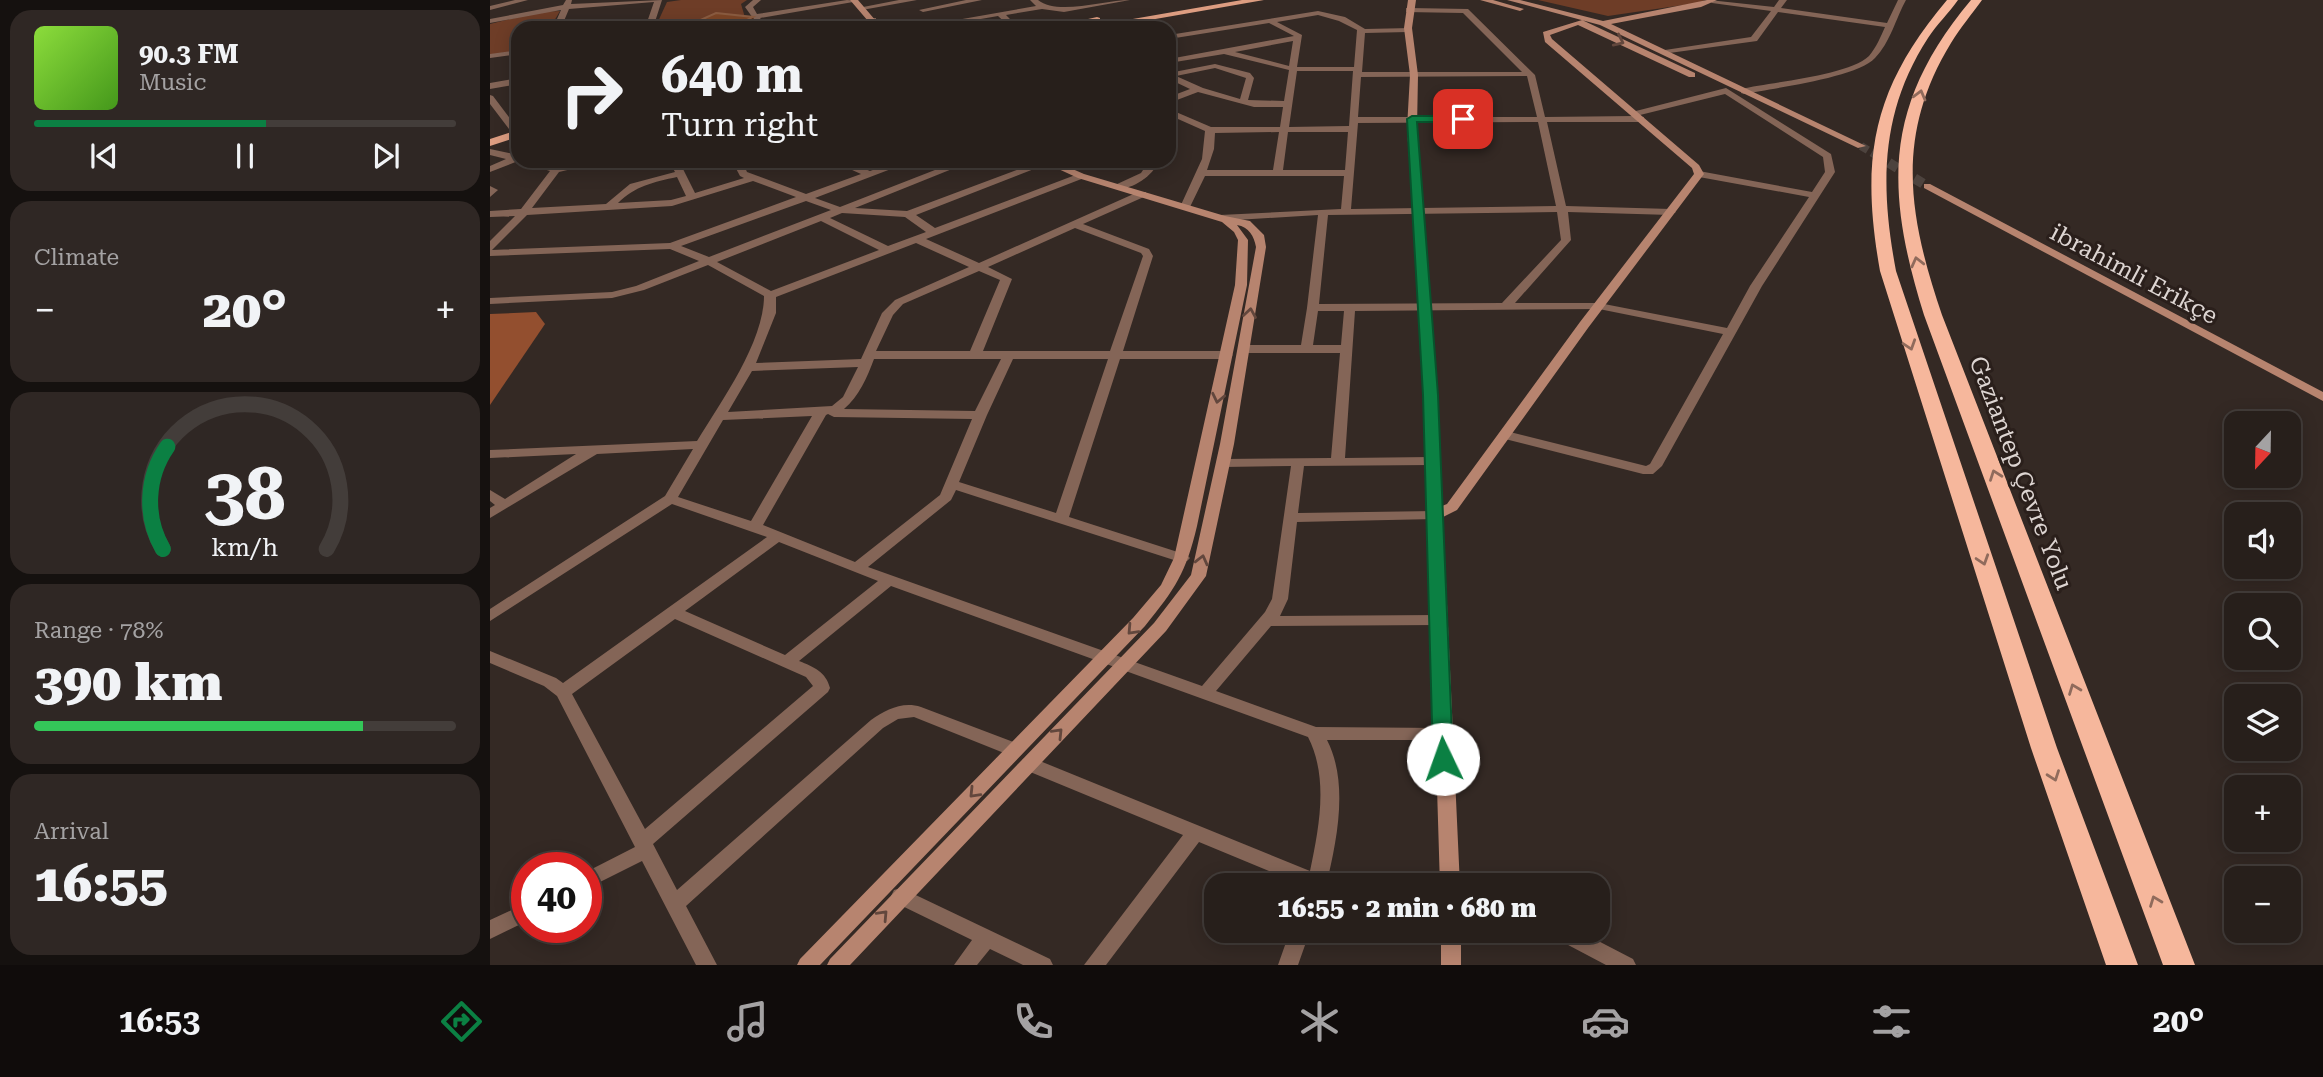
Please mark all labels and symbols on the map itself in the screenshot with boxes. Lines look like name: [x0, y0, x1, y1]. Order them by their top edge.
one-way arrow: [1611, 33, 1624, 47]
pin: [1433, 89, 1493, 149]
one-way arrow: [1911, 89, 1926, 101]
street label: ibrahimli Erikçe: [2045, 218, 2223, 330]
one-way arrow: [1911, 256, 1925, 268]
one-way arrow: [1242, 307, 1257, 319]
one-way arrow: [1902, 338, 1916, 350]
street label: Gaziantep Çevre Yolu: [1964, 352, 2078, 594]
one-way arrow: [1211, 392, 1226, 404]
north arrow: [2224, 411, 2301, 488]
one-way arrow: [1989, 470, 2003, 482]
one-way arrow: [1194, 554, 1208, 566]
one-way arrow: [1975, 554, 1989, 566]
one-way arrow: [1127, 621, 1140, 634]
one-way arrow: [2068, 683, 2082, 695]
position arrow: [1406, 722, 1480, 796]
one-way arrow: [1049, 729, 1062, 742]
one-way arrow: [2046, 770, 2060, 782]
one-way arrow: [969, 785, 982, 798]
speed limit sign: 40: [511, 852, 602, 943]
one-way arrow: [2150, 896, 2164, 908]
one-way arrow: [875, 910, 888, 923]

